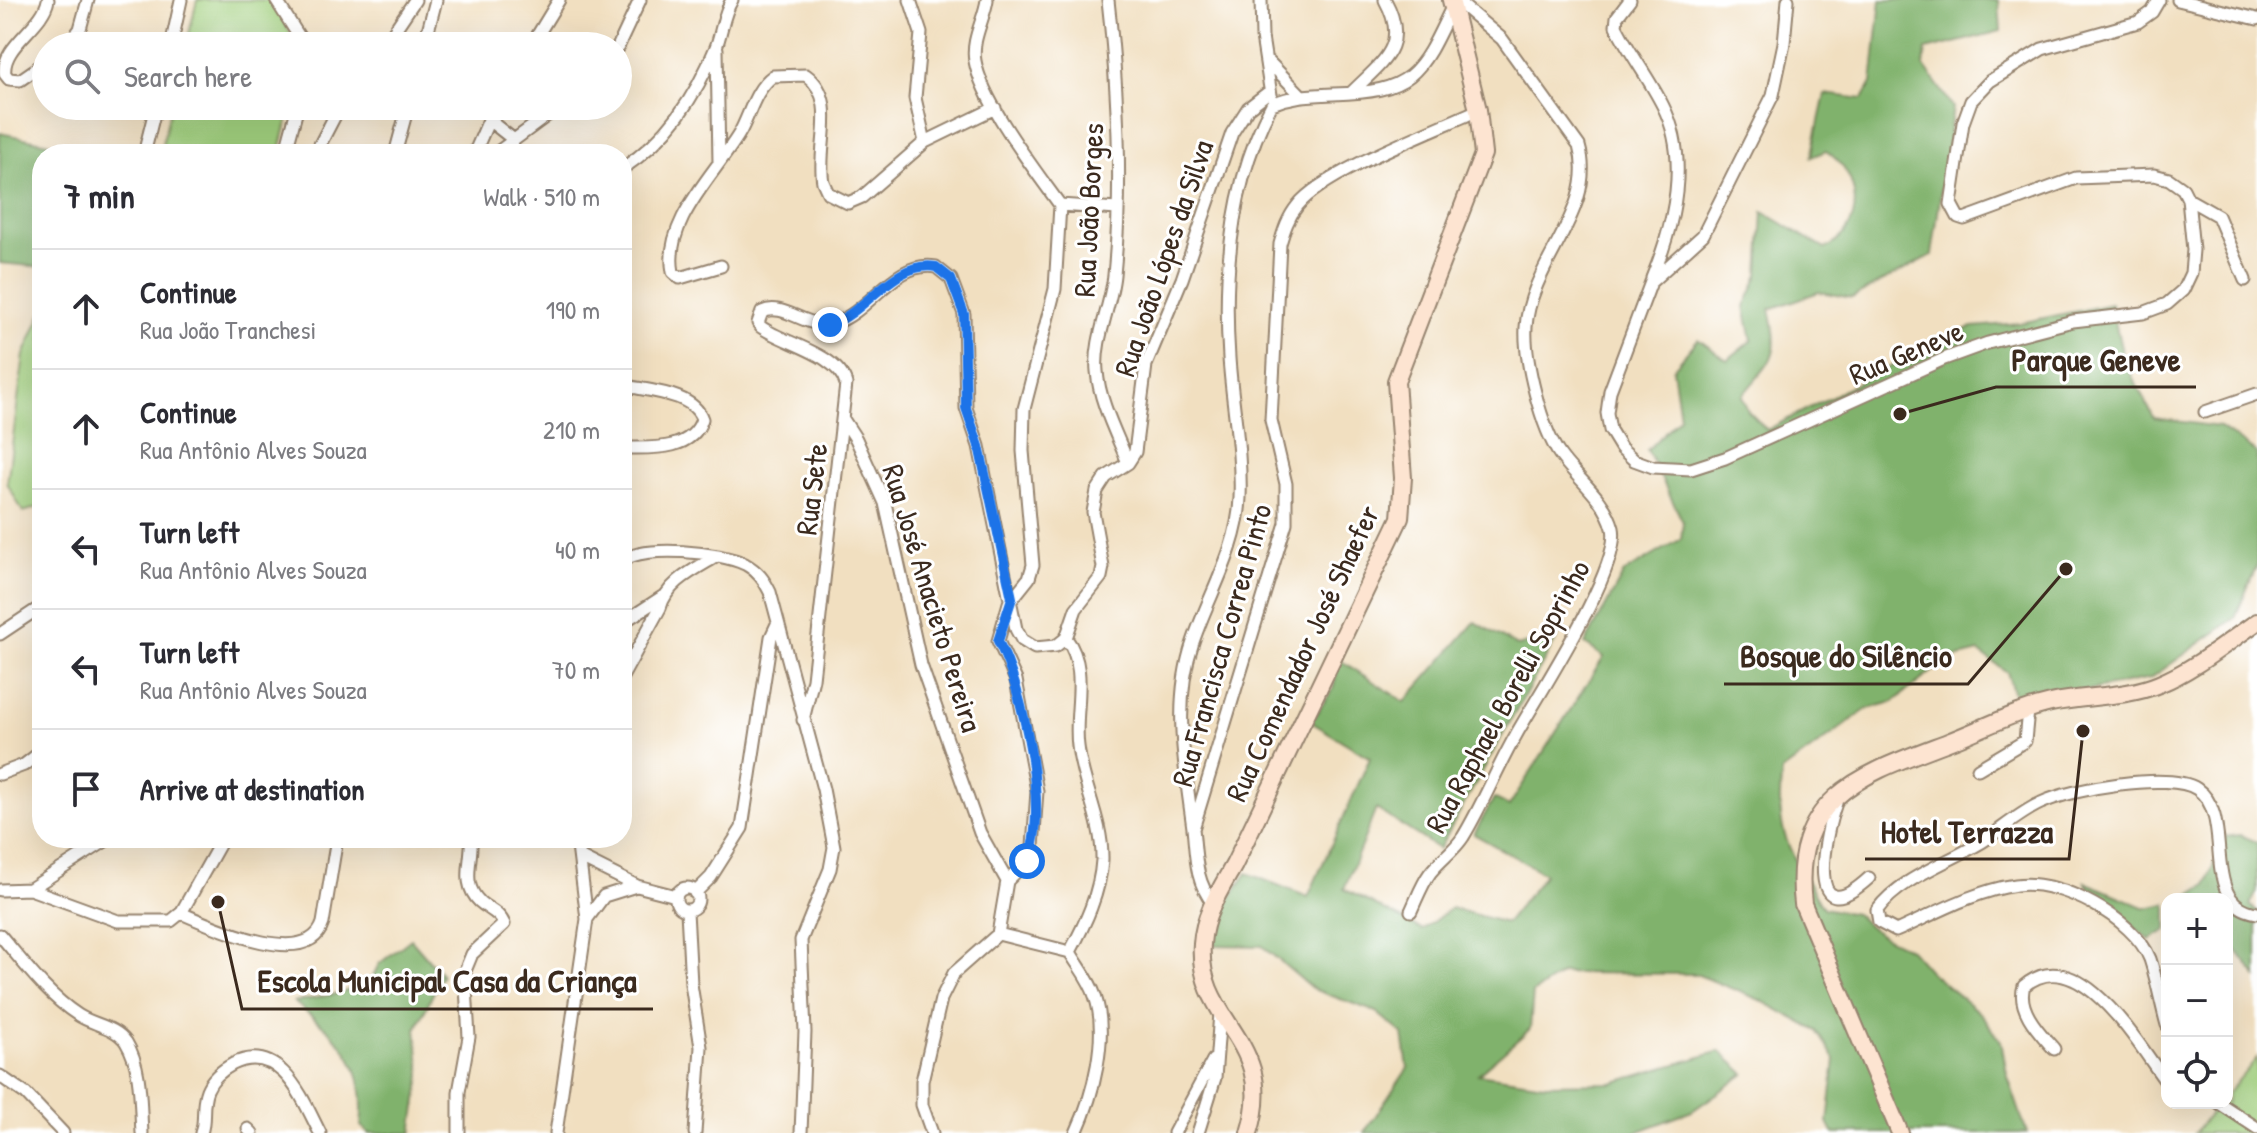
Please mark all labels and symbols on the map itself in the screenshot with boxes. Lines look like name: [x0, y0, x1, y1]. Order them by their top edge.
street label: Rua João Borges: [1063, 122, 1113, 298]
street label: Rua João Lópes da Silva: [1104, 134, 1222, 381]
route end: [812, 307, 848, 343]
street label: Rua Geneve: [1843, 310, 1969, 394]
callout: Parque Geneve: [1996, 331, 2196, 387]
text: Parque Geneve: [2012, 338, 2181, 382]
street label: Rua Sete: [786, 441, 836, 537]
street label: Rua José Anacieto Pereira: [873, 460, 993, 737]
street label: Rua Comendador José Shaefer: [1216, 498, 1388, 808]
street label: Rua Francisca Correa Pinto: [1162, 499, 1280, 791]
street label: Rua Raphael Borelli Soprinho: [1415, 552, 1599, 840]
callout: Bosque do Silêncio: [1724, 628, 1968, 684]
text: Bosque do Silêncio: [1740, 634, 1952, 678]
callout: Hotel Terrazza: [1865, 803, 2069, 859]
text: Hotel Terrazza: [1881, 810, 2054, 853]
route start: [1009, 843, 1045, 879]
callout: Escola Municipal Casa da Criança: [242, 953, 653, 1009]
text: Escola Municipal Casa da Criança: [257, 959, 637, 1003]

